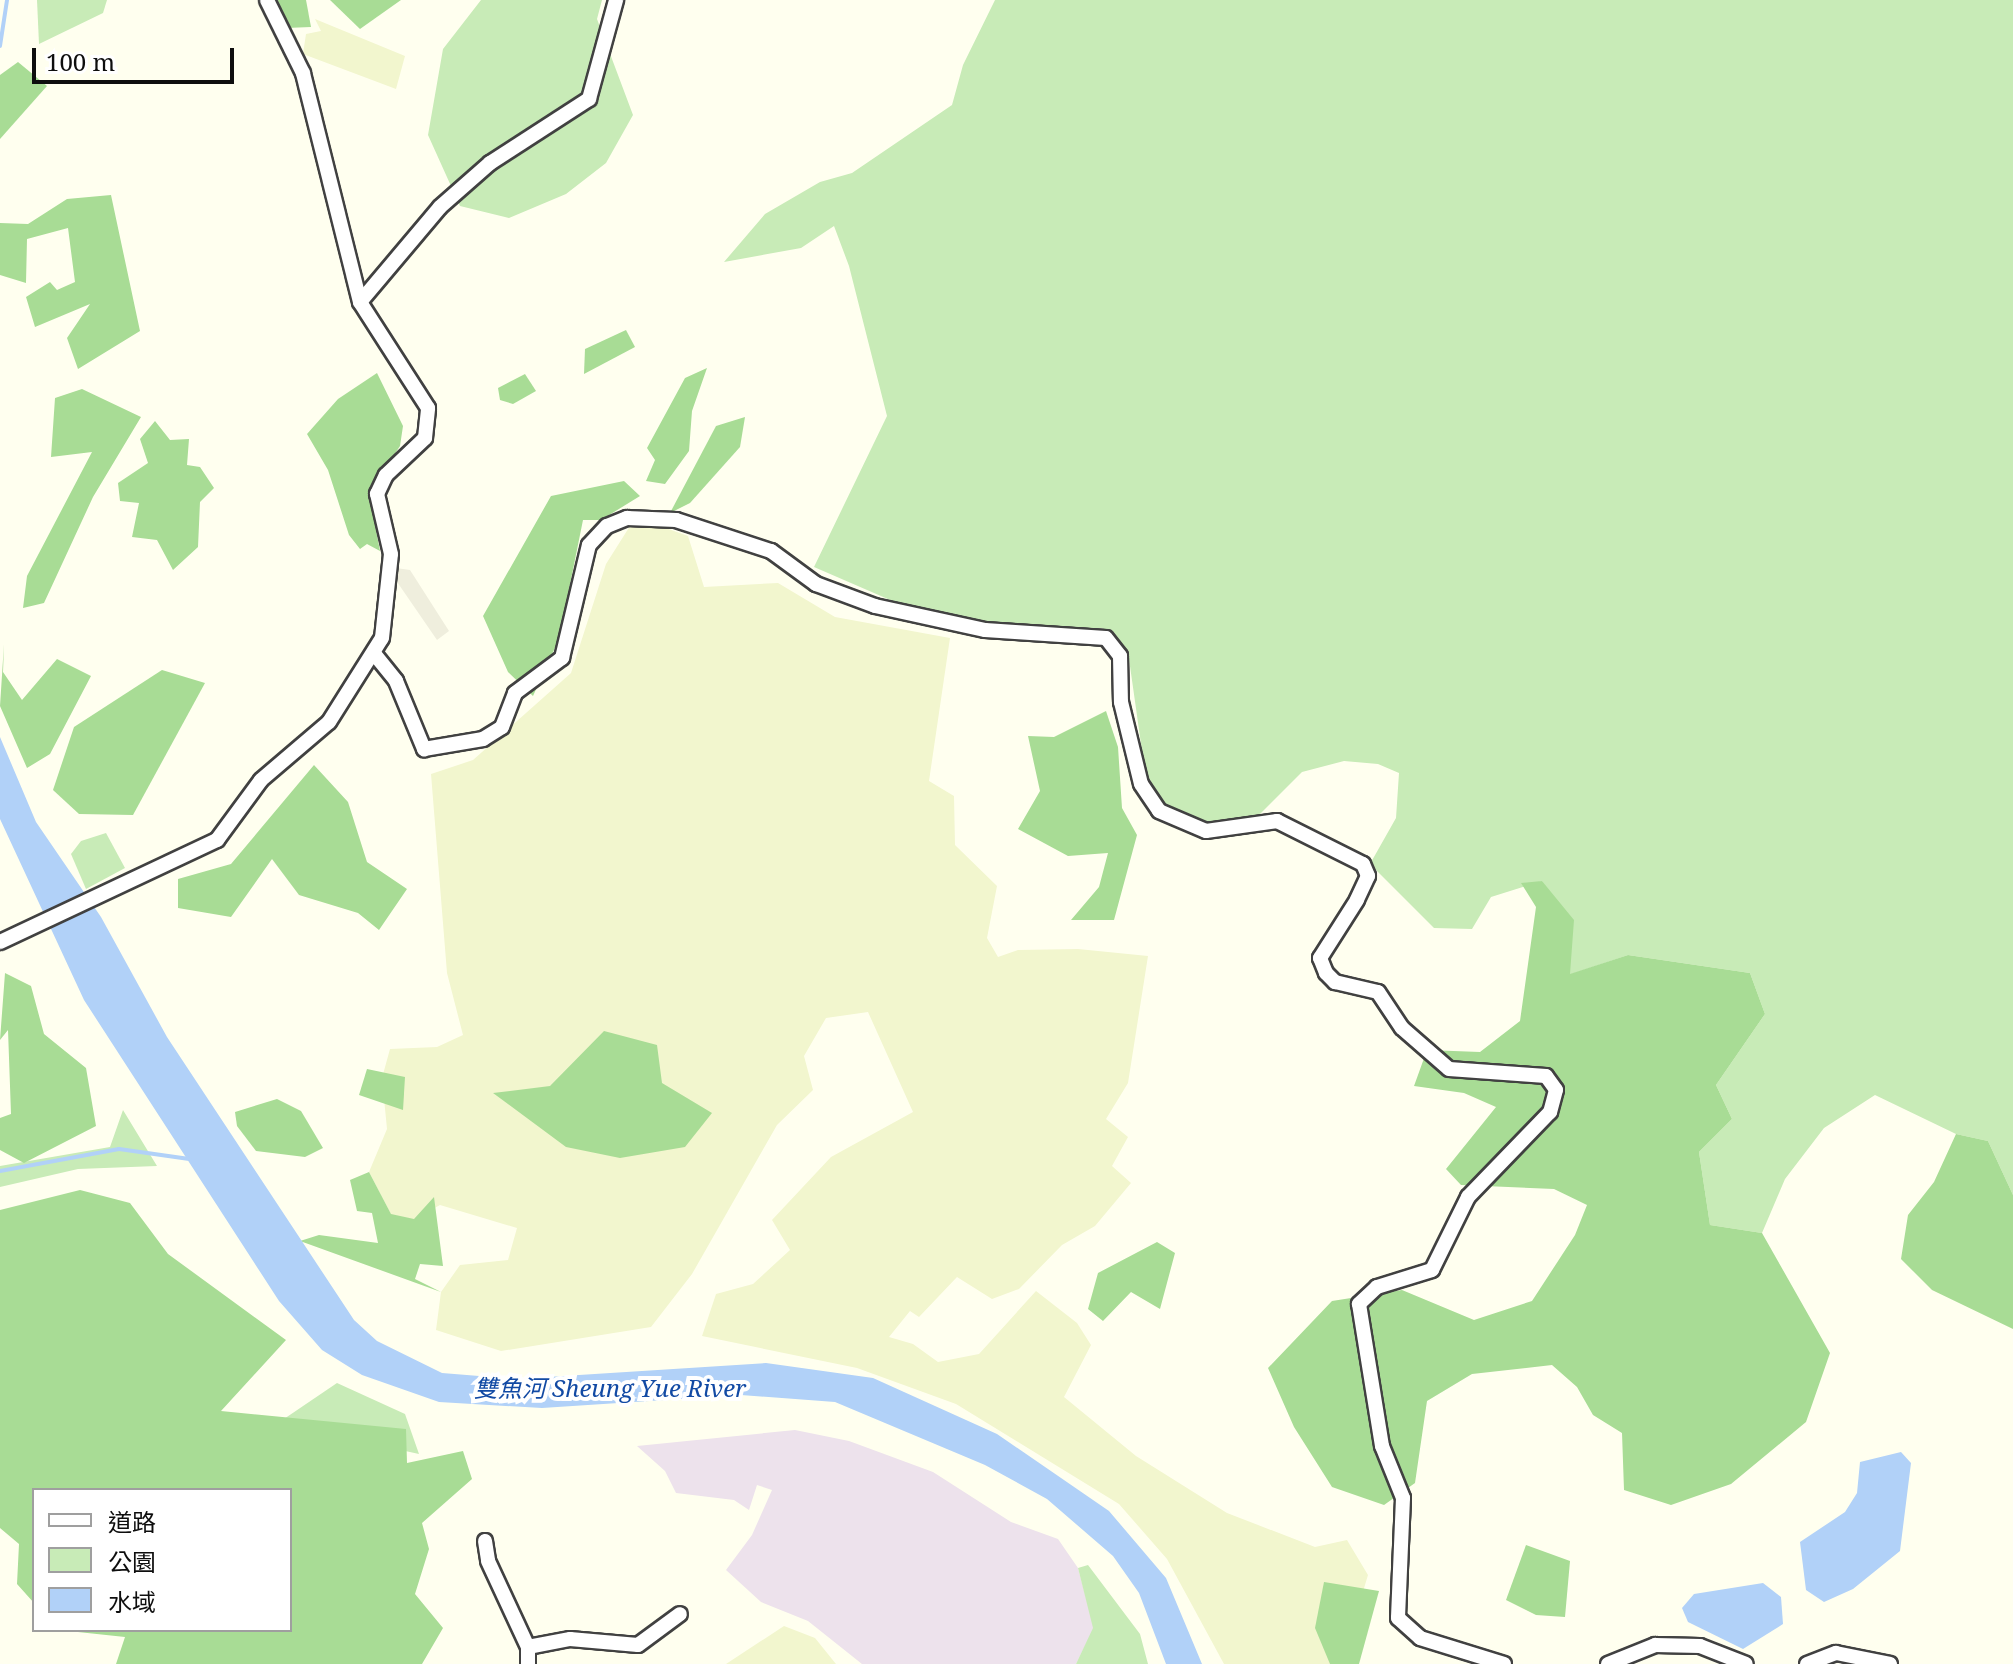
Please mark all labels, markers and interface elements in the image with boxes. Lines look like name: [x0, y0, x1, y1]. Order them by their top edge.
scale bar: [36, 32, 238, 82]
text: 100 m: [46, 45, 115, 78]
water label: 雙魚河 Sheung Yue River: [474, 1374, 746, 1402]
legend: [32, 1488, 292, 1632]
text: 道路: [108, 1505, 156, 1538]
text: 公園: [108, 1545, 156, 1578]
text: 水域: [108, 1585, 156, 1618]

